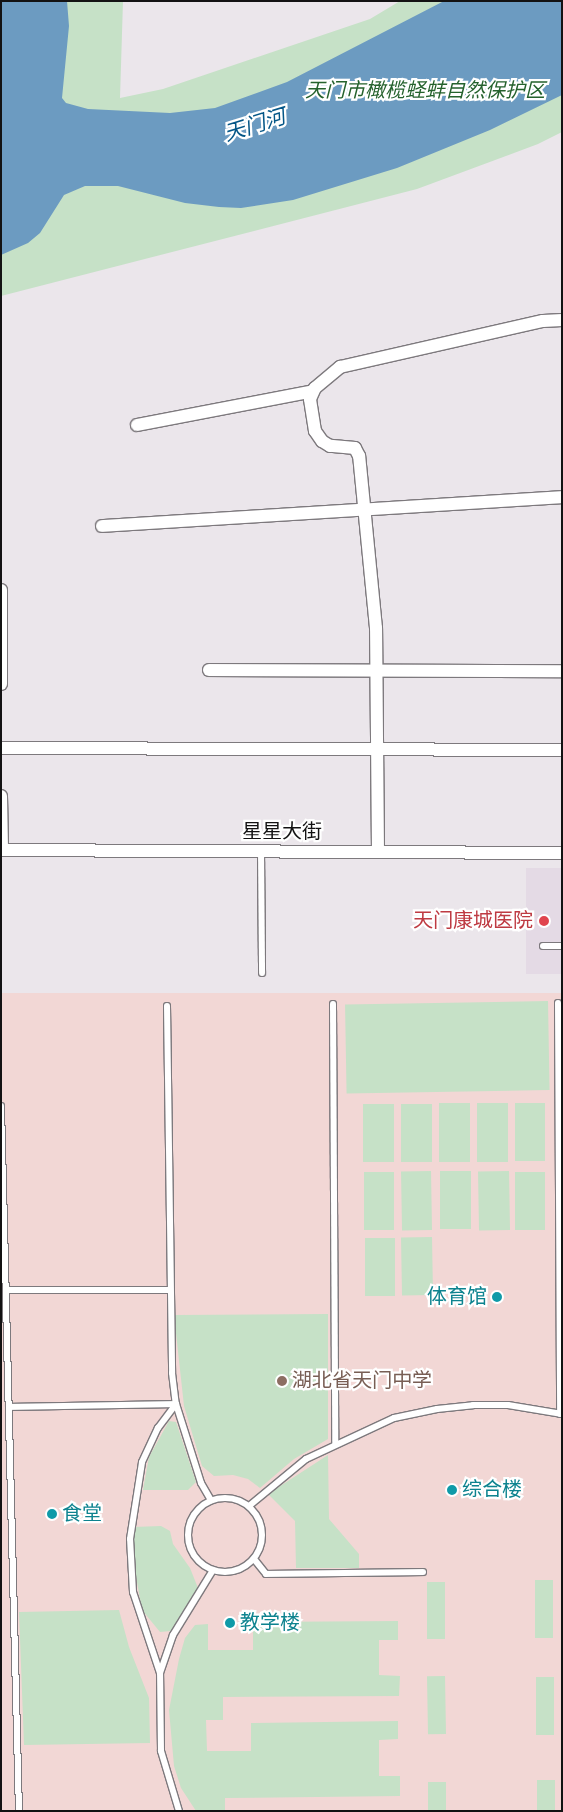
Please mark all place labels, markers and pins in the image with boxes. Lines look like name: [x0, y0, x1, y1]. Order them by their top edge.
place label: 天门康城医院: [413, 909, 533, 933]
marker: 天门康城医院: [537, 914, 551, 928]
place label: 体育馆: [427, 1285, 487, 1309]
marker: 体育馆: [491, 1291, 503, 1303]
place label: 湖北省天门中学: [292, 1369, 432, 1393]
marker: 湖北省天门中学: [276, 1375, 288, 1387]
place label: 综合楼: [462, 1478, 522, 1502]
marker: 综合楼: [446, 1484, 458, 1496]
place label: 食堂: [62, 1502, 102, 1526]
marker: 食堂: [46, 1508, 58, 1520]
place label: 教学楼: [240, 1611, 300, 1635]
marker: 教学楼: [224, 1617, 236, 1629]

